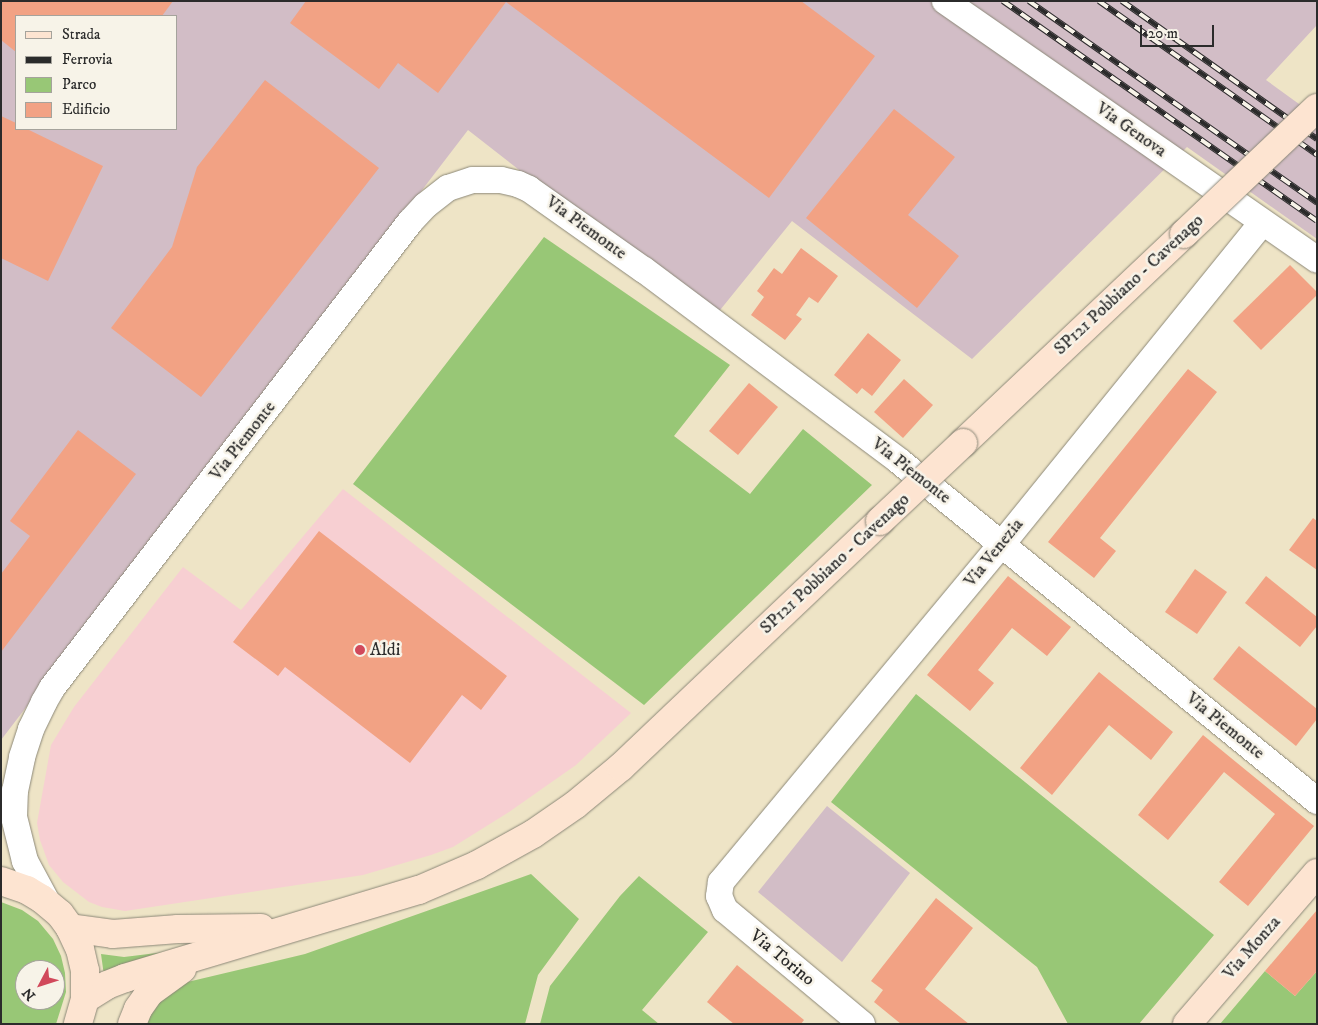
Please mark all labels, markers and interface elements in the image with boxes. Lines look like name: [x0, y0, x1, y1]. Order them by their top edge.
legend: [15, 15, 178, 130]
scale bar: [1143, 15, 1217, 47]
text: 20 m: [1148, 24, 1178, 43]
text: Strada: [62, 25, 100, 44]
text: Ferrovia: [62, 50, 112, 69]
text: Parco: [62, 75, 96, 94]
street label: Via Genova: [1092, 98, 1170, 162]
text: Edificio: [62, 100, 110, 119]
street label: Via Piemonte: [541, 191, 631, 265]
street label: SP121 Pobbiano - Cavenago: [1050, 210, 1208, 360]
street label: Via Piemonte: [205, 397, 281, 485]
street label: Via Piemonte: [867, 433, 955, 509]
street label: SP121 Pobbiano - Cavenago: [756, 489, 914, 639]
street label: Via Venezia: [960, 514, 1028, 592]
place label: Aldi: [370, 639, 400, 661]
marker: Aldi: [354, 644, 366, 656]
street label: Via Piemonte: [1181, 688, 1269, 764]
street label: Via Monza: [1219, 912, 1285, 984]
street label: Via Torino: [745, 925, 819, 991]
north arrow: [15, 960, 65, 1010]
text: N: [19, 984, 40, 1004]

